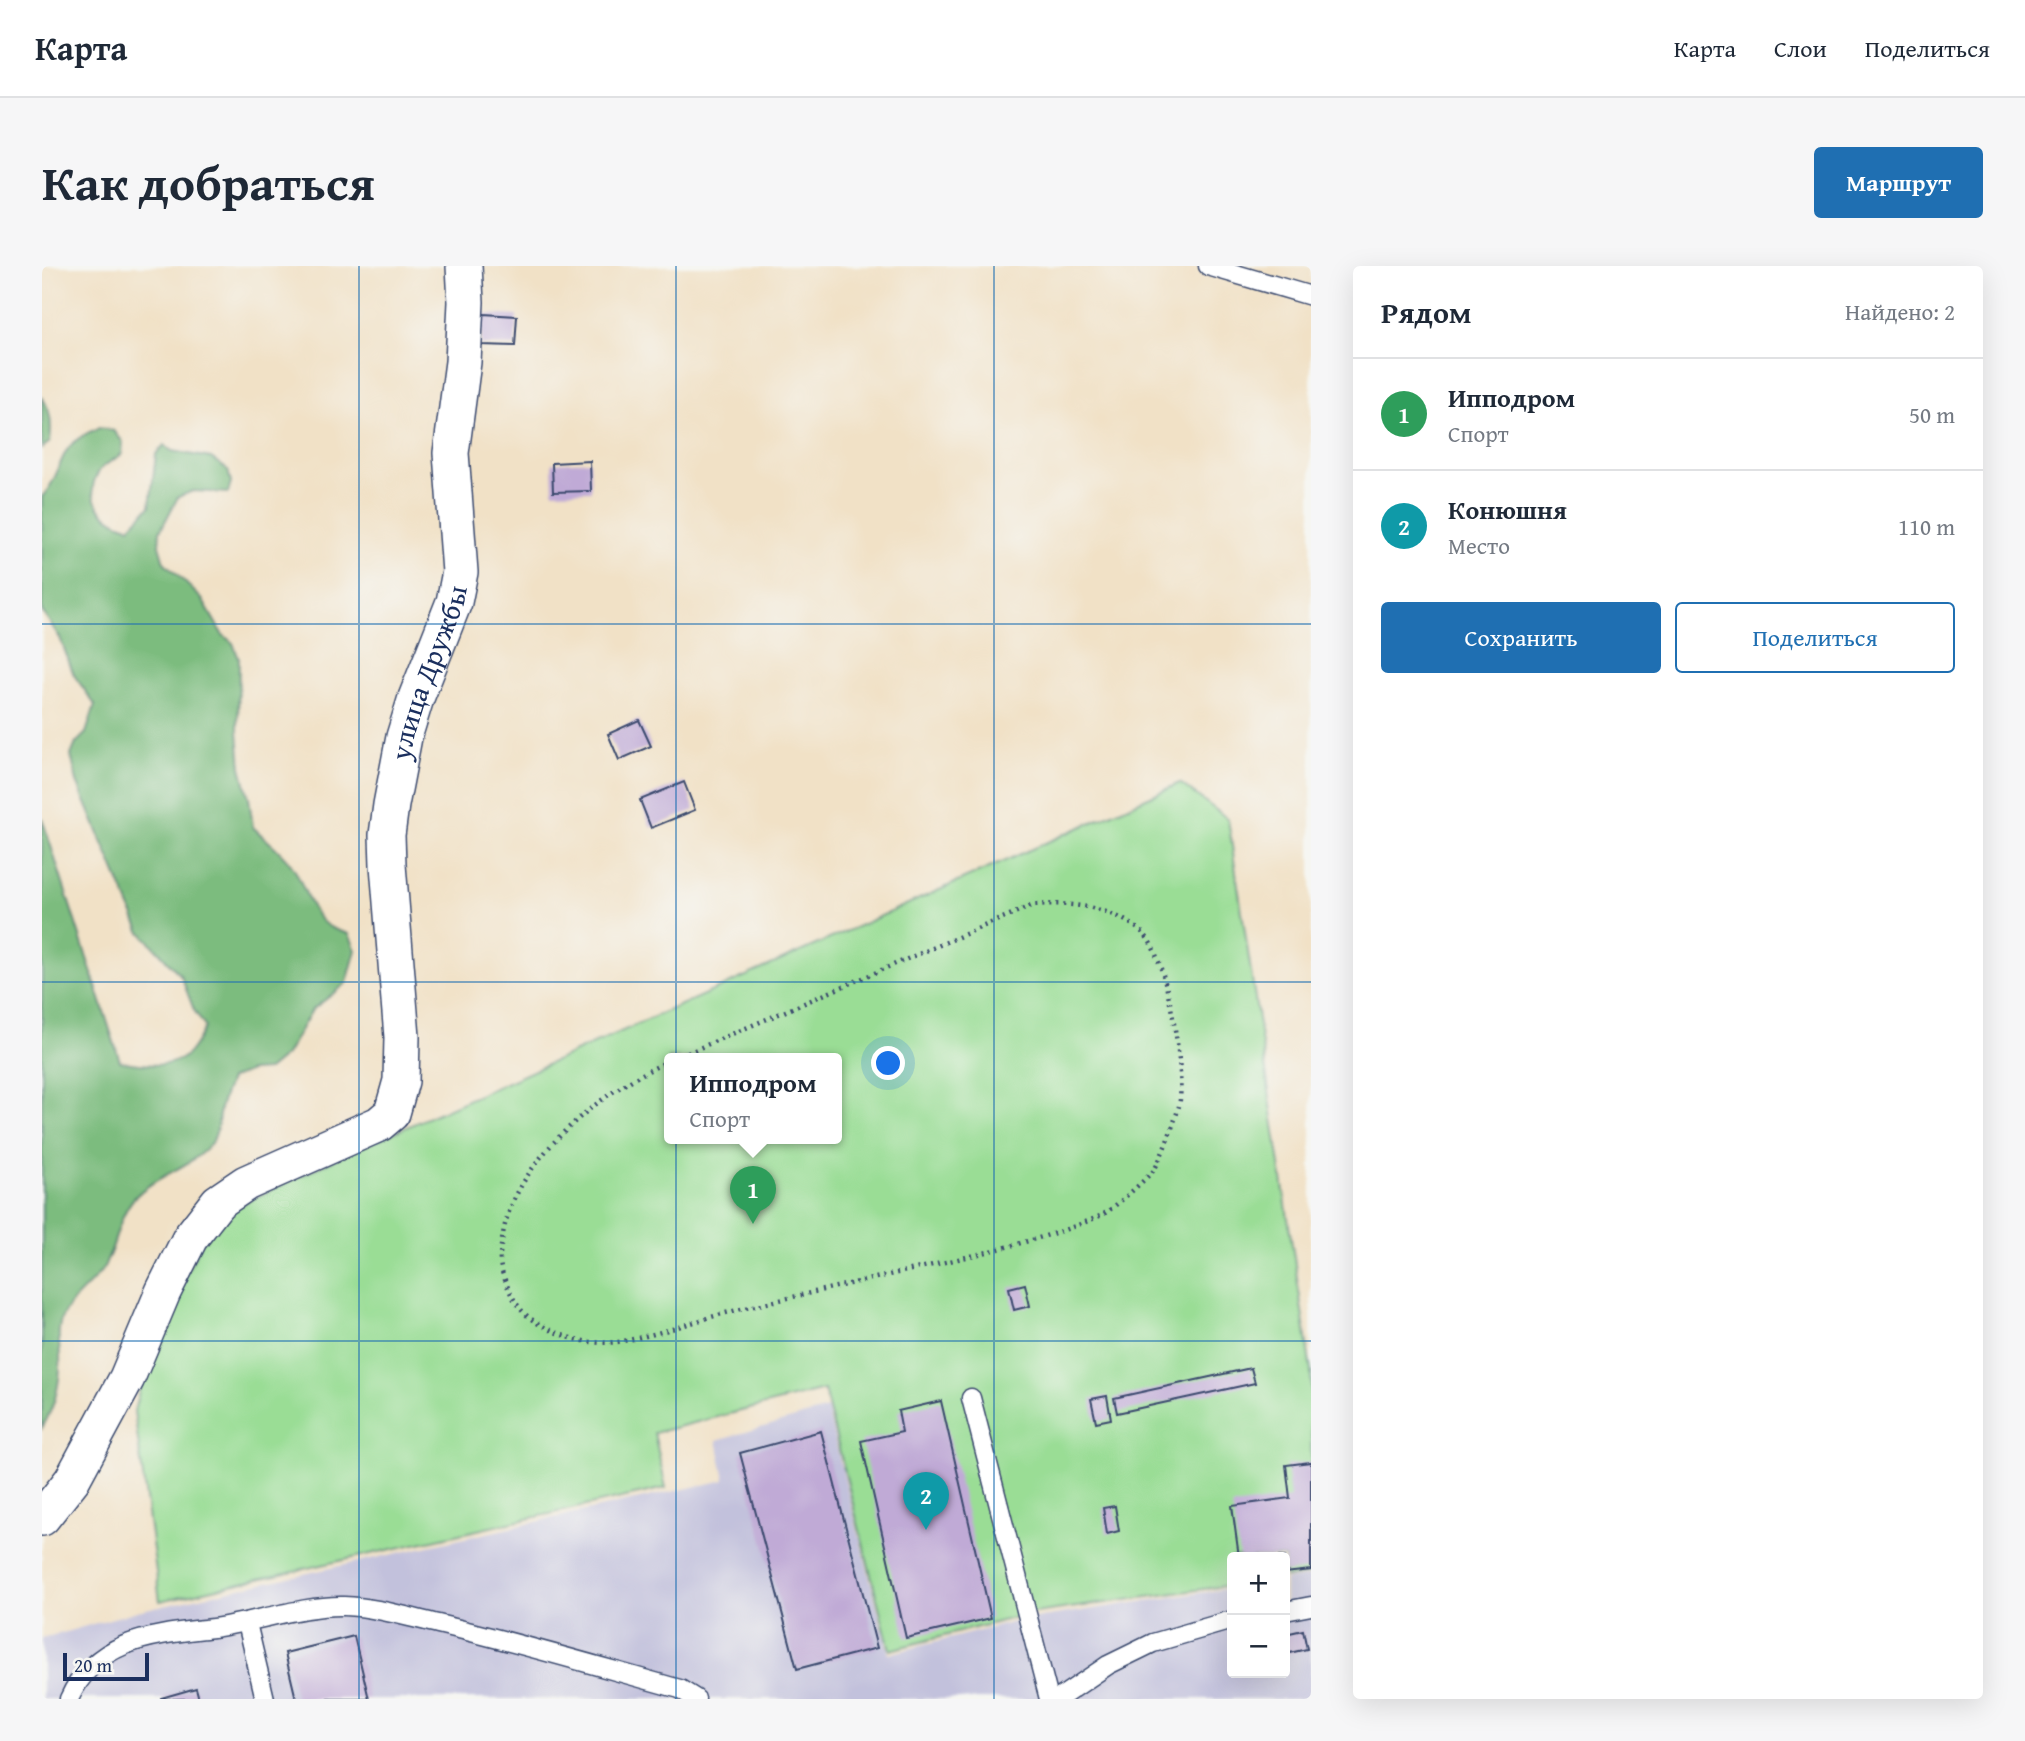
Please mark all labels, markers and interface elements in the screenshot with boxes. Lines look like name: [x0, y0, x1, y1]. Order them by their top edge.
text: Карта: [35, 24, 127, 72]
text: Карта: [1674, 31, 1736, 66]
text: Слои: [1774, 31, 1827, 66]
text: Поделиться: [1865, 31, 1990, 66]
text: Как добраться: [42, 146, 375, 218]
button: Маршрут: [1814, 147, 1983, 218]
text: Рядом: [1381, 290, 1472, 334]
text: Найдено: 2: [1845, 295, 1955, 328]
text: Ипподром: [1448, 378, 1575, 417]
text: 1: [1398, 398, 1410, 431]
text: 50 m: [1909, 398, 1955, 431]
text: Спорт: [1448, 417, 1509, 450]
text: Конюшня: [1448, 490, 1567, 529]
text: 2: [1398, 510, 1410, 543]
text: 110 m: [1898, 510, 1955, 543]
text: Место: [1448, 529, 1510, 562]
street label: улица Дружбы: [379, 582, 477, 764]
button: Сохранить: [1381, 602, 1661, 673]
button: Поделиться: [1675, 602, 1955, 673]
your location: [871, 1046, 905, 1080]
popup: [664, 1053, 842, 1144]
text: Ипподром: [689, 1063, 817, 1102]
text: Спорт: [689, 1102, 750, 1135]
pin: 1: [730, 1166, 776, 1224]
pin: 2: [903, 1472, 949, 1530]
map controls: [1227, 1552, 1290, 1678]
button: +: [1227, 1552, 1290, 1615]
button: −: [1227, 1615, 1290, 1678]
scale bar: [63, 1650, 149, 1682]
text: 20 m: [74, 1651, 112, 1679]

